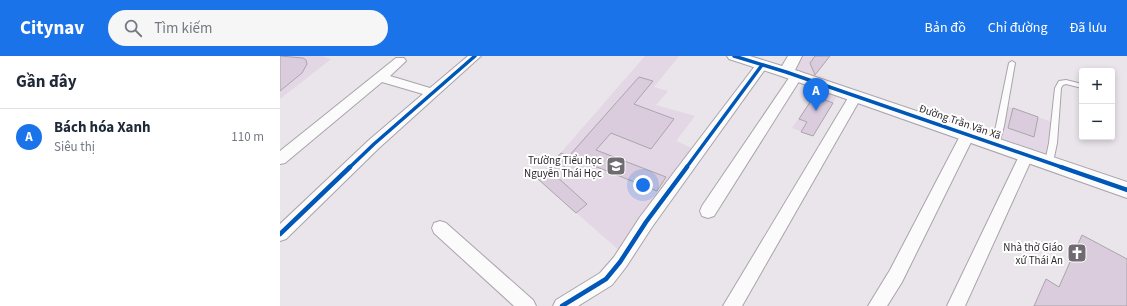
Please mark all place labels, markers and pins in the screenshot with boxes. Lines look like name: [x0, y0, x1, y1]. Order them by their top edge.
pin: A: [803, 78, 829, 111]
place label: Trường Tiểu học Nguyễn Thái Học: [524, 153, 602, 181]
school or university icon: Trường Tiểu học Nguyễn Thái Học: [605, 155, 627, 177]
place label: Nhà thờ Giáo xứ Thái An: [1003, 240, 1063, 268]
church icon: Nhà thờ Giáo xứ Thái An: [1066, 242, 1088, 264]

